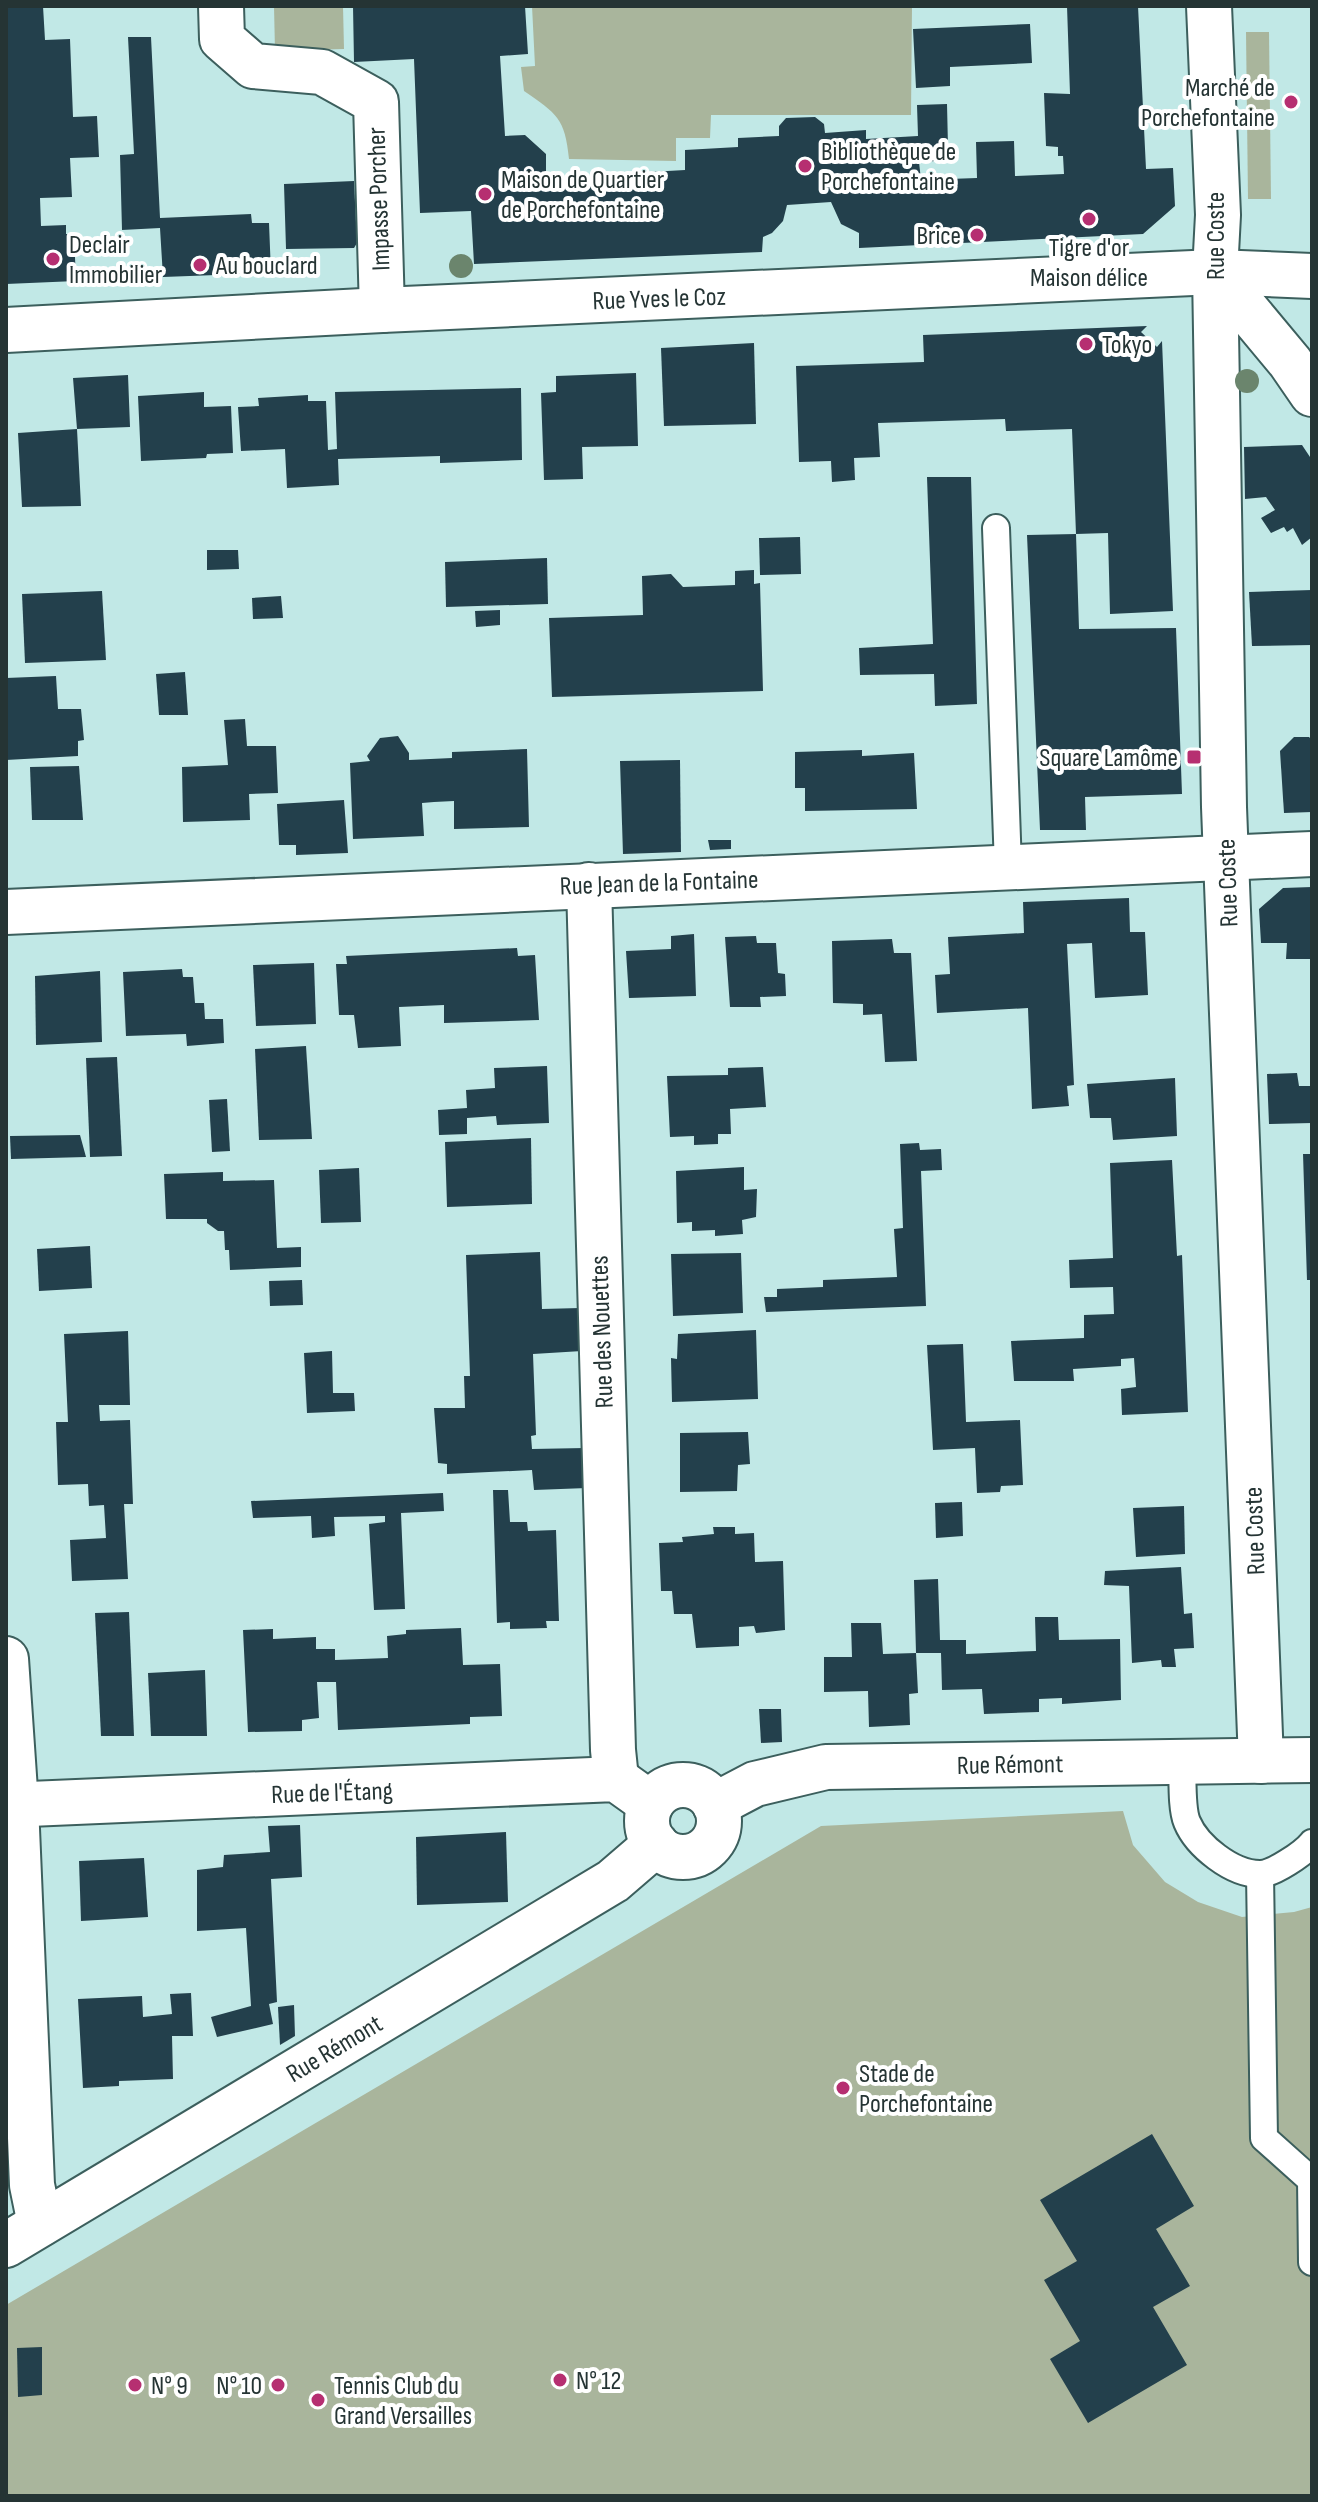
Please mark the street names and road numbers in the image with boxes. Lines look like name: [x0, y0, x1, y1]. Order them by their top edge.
street label: Impasse Porcher: [361, 126, 398, 271]
street label: Rue Coste: [1201, 192, 1232, 280]
street label: Rue Yves le Coz: [592, 282, 726, 317]
street label: Rue Coste: [1211, 838, 1246, 928]
street label: Rue Jean de la Fontaine: [559, 865, 759, 902]
street label: Rue des Nouettes: [584, 1255, 621, 1409]
street label: Rue Coste: [1238, 1486, 1273, 1576]
street label: Rue Rémont: [957, 1749, 1064, 1782]
street label: Rue de l'Étang: [271, 1776, 394, 1811]
street label: Rue Rémont: [281, 2009, 388, 2090]

